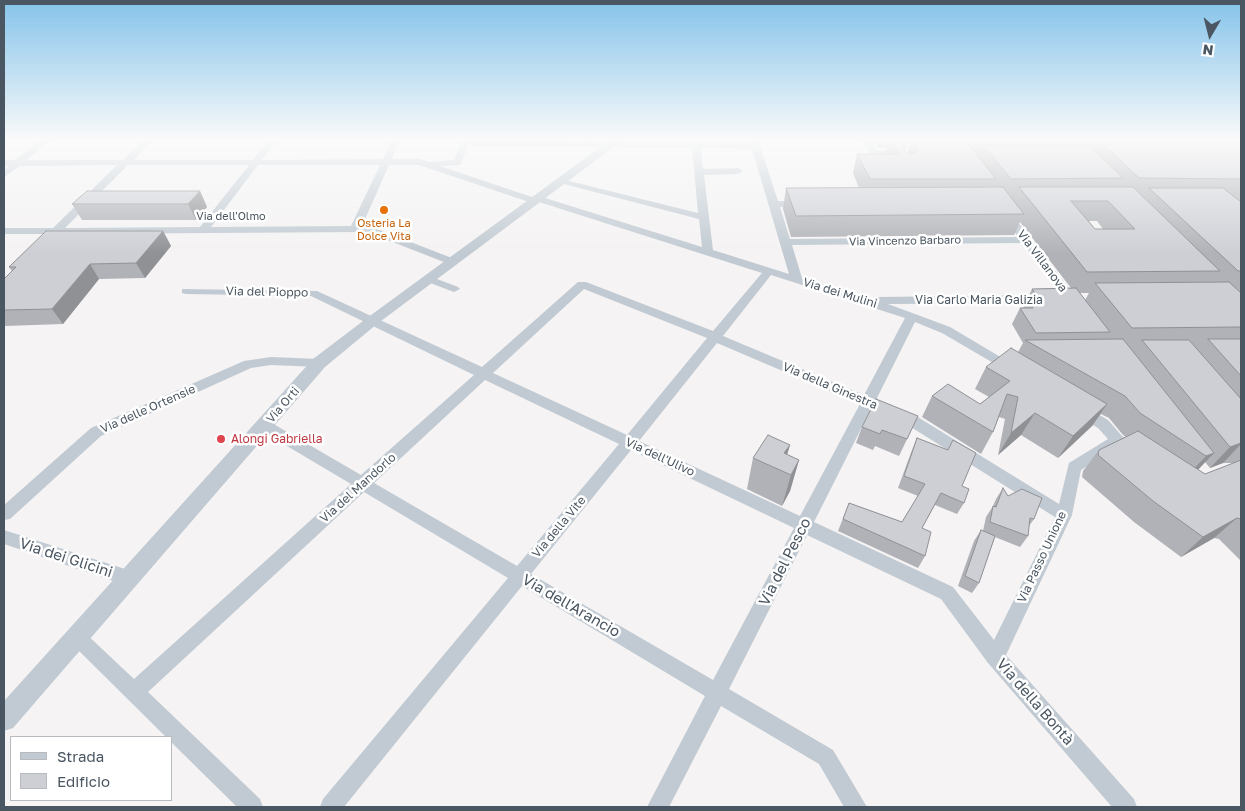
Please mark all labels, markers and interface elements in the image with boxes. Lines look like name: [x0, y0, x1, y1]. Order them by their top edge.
north arrow: [1185, 10, 1235, 60]
text: N: [1201, 41, 1214, 60]
marker: Osteria La Dolce Vita: [378, 204, 390, 216]
street label: Via dell'Olmo: [196, 210, 266, 224]
place label: Osteria La Dolce Vita: [357, 217, 411, 243]
street label: Via Villanova: [1014, 227, 1070, 295]
street label: Via Vincenzo Barbaro: [849, 233, 961, 249]
street label: Via dei Mulini: [801, 275, 879, 311]
street label: Via del Pioppo: [226, 284, 308, 300]
street label: Via Carlo Maria Galizia: [915, 293, 1043, 307]
street label: Via della Ginestra: [781, 360, 879, 412]
street label: Via delle Ortensie: [98, 382, 198, 436]
street label: Via Orti: [264, 384, 302, 426]
place label: Alongi Gabriella: [231, 432, 323, 446]
marker: Alongi Gabriella: [215, 433, 227, 445]
street label: Via dell'Ulivo: [623, 435, 697, 479]
street label: Via del Mandorlo: [317, 450, 399, 526]
street label: Via della Vite: [529, 493, 589, 561]
street label: Via Passo Unione: [1014, 509, 1070, 605]
street label: Via del Pesco: [755, 515, 815, 609]
street label: Via dei Glicini: [17, 534, 115, 582]
street label: Via dell'Arancio: [519, 571, 623, 641]
street label: Via della Bontà: [993, 655, 1077, 749]
legend: [10, 736, 172, 801]
text: Strada: [57, 747, 104, 765]
text: Edificio: [57, 772, 110, 790]

